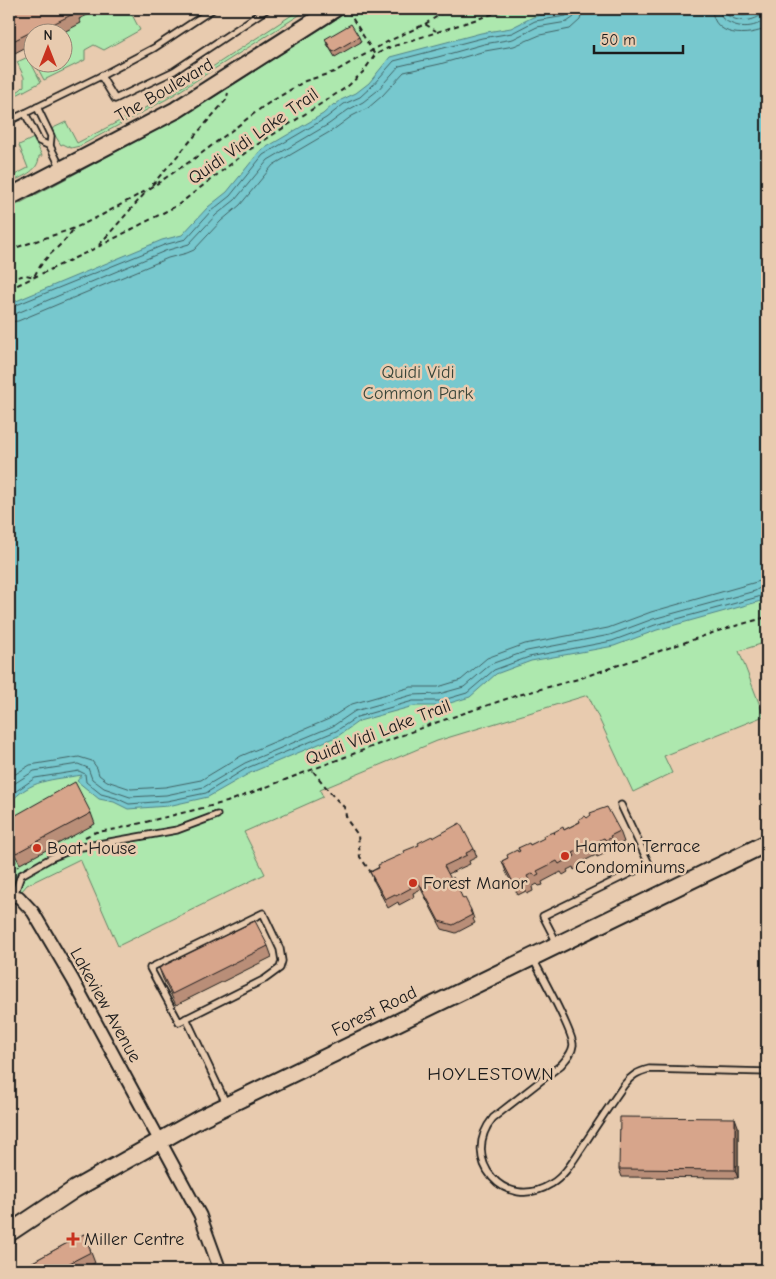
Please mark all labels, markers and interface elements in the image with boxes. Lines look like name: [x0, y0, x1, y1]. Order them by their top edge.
north arrow: [22, 22, 72, 72]
scale bar: [594, 22, 682, 54]
text: N: [43, 27, 53, 44]
text: 50 m: [601, 31, 636, 49]
street label: The Boulevard: [112, 54, 217, 127]
street label: Quidi Vidi Lake Trail: [184, 84, 322, 189]
park label: Quidi Vidi Common Park: [363, 362, 473, 404]
street label: Quidi Vidi Lake Trail: [303, 695, 454, 770]
place label: Hamton Terrace Condominums: [575, 836, 700, 878]
place label: Boat House: [47, 838, 136, 859]
marker: Boat House: [31, 842, 43, 854]
marker: Hamton Terrace Condominums: [559, 850, 571, 862]
place label: Forest Manor: [423, 873, 528, 894]
marker: Forest Manor: [407, 877, 419, 889]
street label: Lakeview Avenue: [65, 944, 146, 1066]
street label: Forest Road: [328, 982, 420, 1041]
district label: HOYLESTOWN: [427, 1063, 555, 1085]
place label: Miller Centre: [84, 1229, 184, 1250]
marker: Miller Centre: [66, 1232, 80, 1246]

